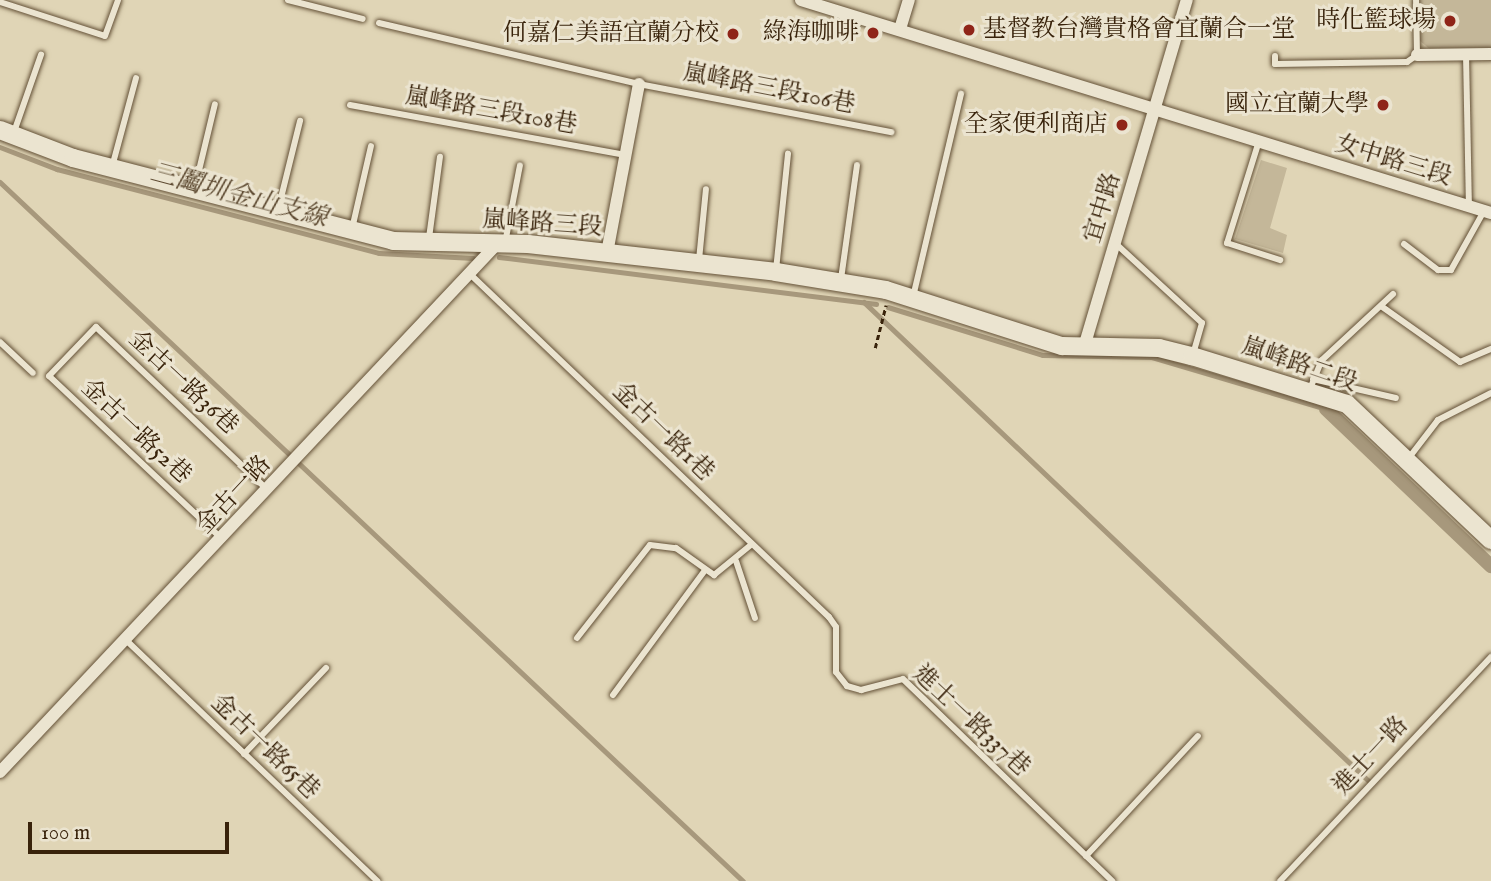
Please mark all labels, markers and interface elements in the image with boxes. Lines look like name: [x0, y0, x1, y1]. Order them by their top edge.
place label: 時化籃球場: [1316, 7, 1436, 35]
marker: 時化籃球場: [1442, 13, 1458, 29]
place label: 基督教台灣貴格會宜蘭合一堂: [983, 16, 1295, 44]
place label: 綠海咖啡: [763, 19, 859, 47]
place label: 何嘉仁美語宜蘭分校: [503, 20, 719, 48]
marker: 基督教台灣貴格會宜蘭合一堂: [961, 22, 977, 38]
marker: 綠海咖啡: [865, 25, 881, 41]
marker: 何嘉仁美語宜蘭分校: [725, 26, 741, 42]
street label: 嵐峰路三段106巷: [680, 58, 858, 120]
street label: 嵐峰路三段108巷: [403, 82, 579, 140]
place label: 國立宜蘭大學: [1225, 91, 1369, 119]
marker: 國立宜蘭大學: [1375, 97, 1391, 113]
place label: 全家便利商店: [964, 111, 1108, 139]
marker: 全家便利商店: [1114, 117, 1130, 133]
street label: 女中路三段: [1331, 130, 1455, 192]
water label: 三鬮圳金山支線: [147, 157, 331, 235]
street label: 宜中路: [1079, 169, 1127, 247]
street label: 嵐峰路三段: [481, 205, 603, 243]
street label: 金古一路36巷: [122, 325, 244, 441]
street label: 嵐峰路二段: [1238, 332, 1360, 398]
street label: 金古一路52巷: [75, 374, 197, 490]
street label: 金古一路1巷: [607, 377, 719, 487]
street label: 金古一路: [191, 450, 277, 540]
street label: 進士一路337巷: [907, 660, 1035, 782]
street label: 金古一路65巷: [205, 688, 325, 806]
street label: 進士一路: [1328, 711, 1414, 801]
scale bar: [32, 808, 233, 852]
text: 100 m: [41, 820, 90, 847]

